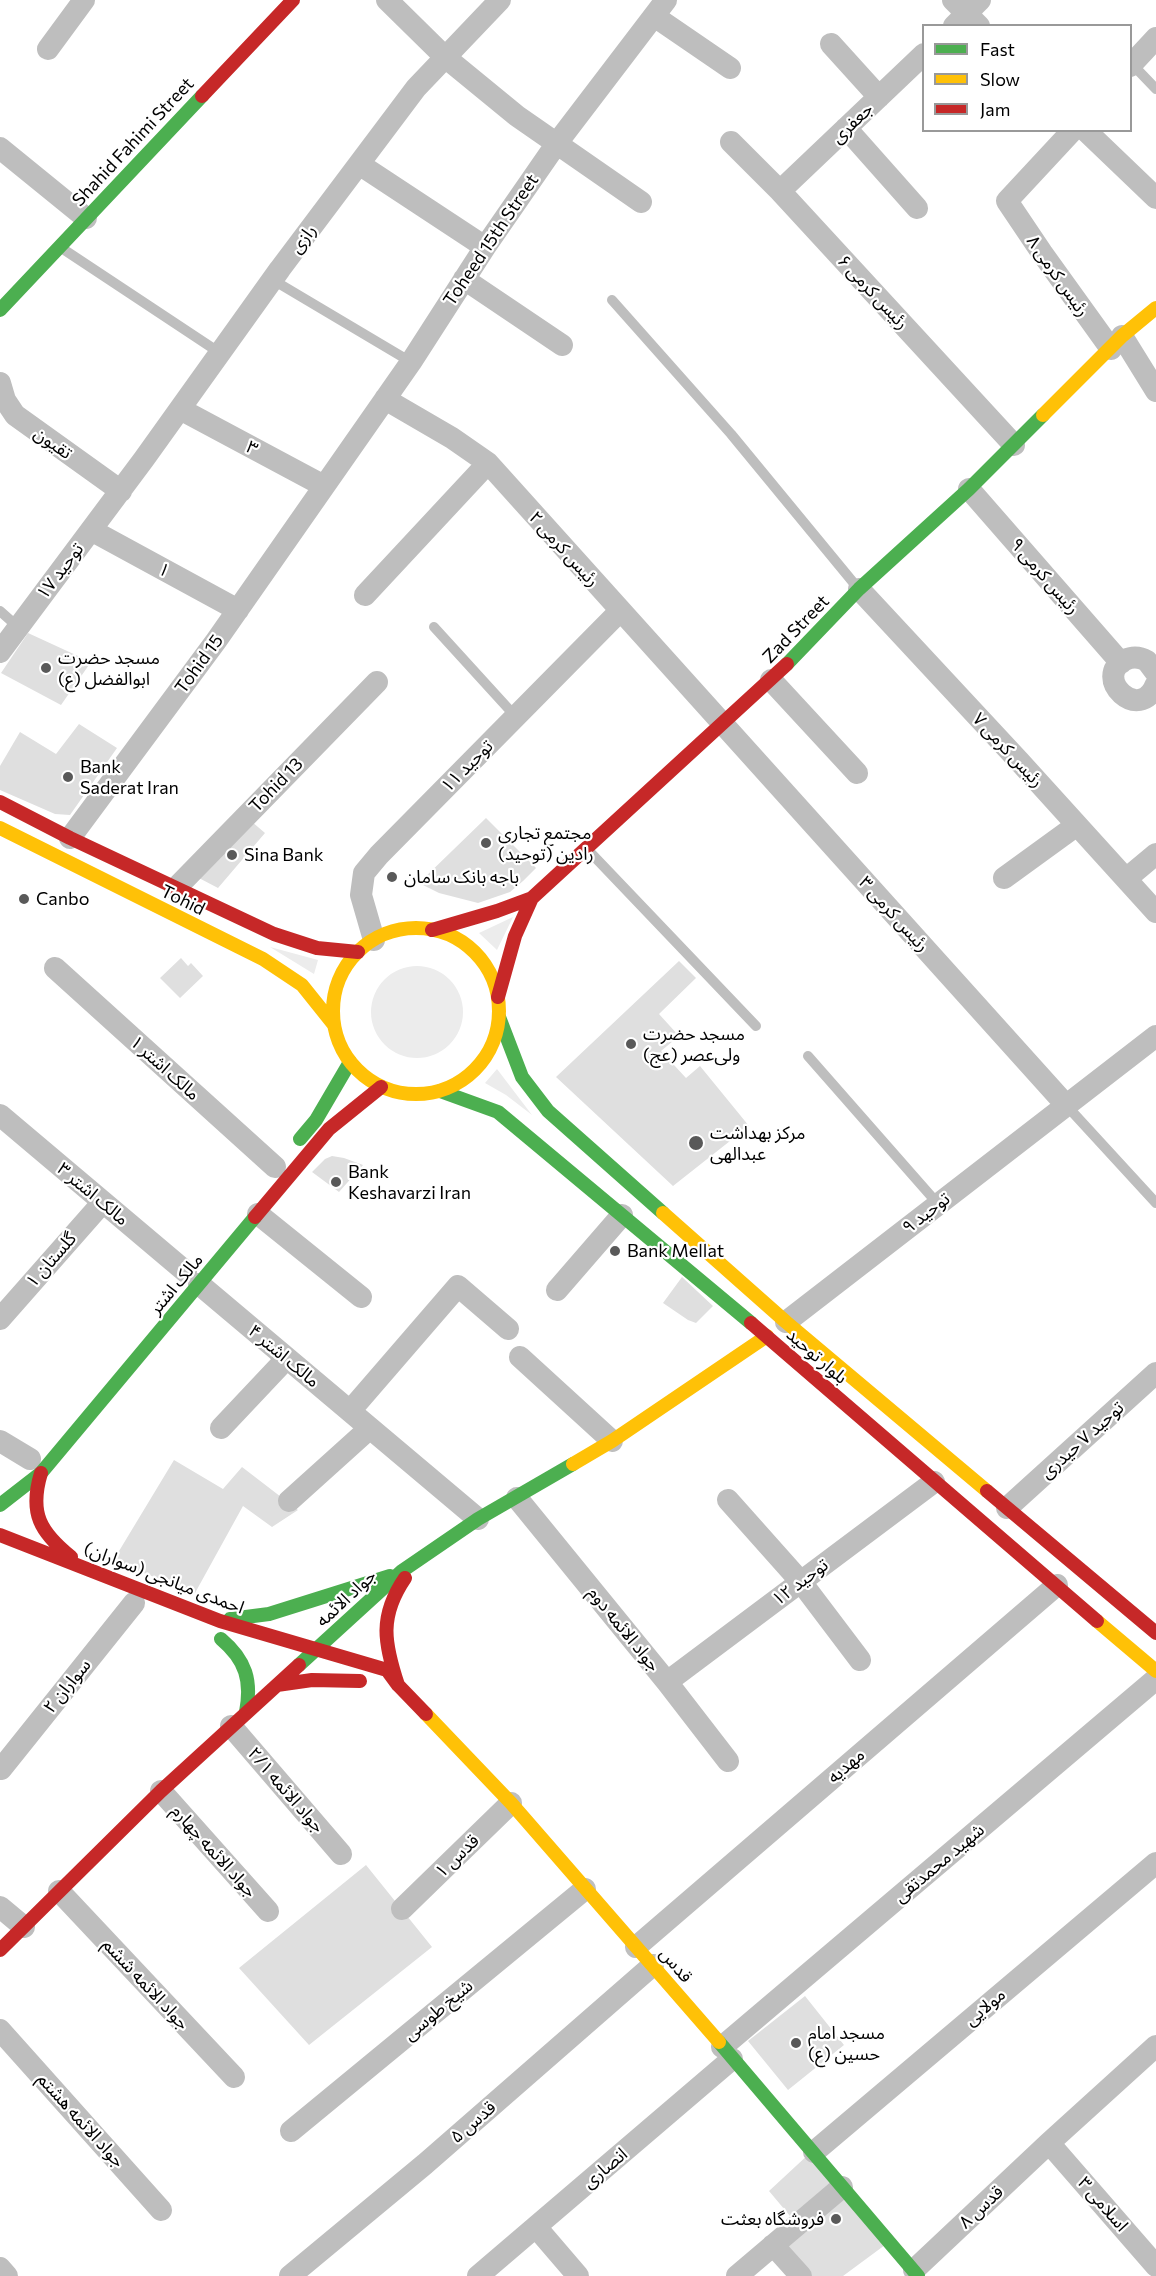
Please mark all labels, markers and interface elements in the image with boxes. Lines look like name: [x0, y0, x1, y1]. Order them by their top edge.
legend: [922, 24, 1132, 132]
text: Fast: [980, 38, 1015, 60]
text: Slow: [980, 68, 1020, 90]
street label: Shahid Fahimi Street: [68, 73, 198, 211]
street label: جعفری: [827, 98, 877, 148]
text: Jam: [980, 98, 1010, 120]
street label: Toheed 15th Street: [439, 170, 543, 310]
street label: رازی: [285, 220, 321, 258]
street label: رئیس کرمی ۸: [1022, 231, 1094, 321]
street label: رئیس کرمی ۶: [833, 250, 913, 334]
street label: تقیون: [30, 422, 76, 464]
street label: ۳: [242, 436, 262, 460]
street label: رئیس کرمی ۲: [524, 507, 604, 591]
street label: رئیس کرمی ۹: [1006, 533, 1084, 619]
street label: توحید ۱۷: [32, 539, 88, 603]
street label: ۱: [154, 558, 174, 582]
street label: Zad Street: [758, 590, 834, 668]
street label: Tohid 15: [170, 630, 228, 698]
place label: مسجد حضرت ابوالفضل (ع): [58, 647, 160, 690]
marker: مسجد حضرت ابوالفضل (ع): [39, 661, 53, 675]
street label: رئیس کرمی ۷: [968, 708, 1048, 792]
street label: توحید ۱۱: [436, 735, 498, 797]
street label: Tohid 13: [245, 753, 307, 817]
place label: Bank Saderat Iran: [80, 756, 179, 798]
marker: Bank Saderat Iran: [61, 770, 75, 784]
place label: مجتمع تجاری رادین (توحید): [498, 822, 594, 864]
marker: مجتمع تجاری رادین (توحید): [479, 836, 493, 850]
place label: Sina Bank: [244, 844, 323, 866]
marker: Sina Bank: [225, 848, 239, 862]
place label: باجه بانک سامان: [404, 866, 519, 888]
marker: باجه بانک سامان: [385, 870, 399, 884]
street label: رئیس کرمی ۳: [854, 872, 934, 956]
street label: Tohid: [157, 880, 209, 920]
place label: Canbo: [36, 888, 89, 910]
marker: Canbo: [17, 892, 31, 906]
place label: مسجد حضرت ولی‌عصر (عج): [643, 1023, 745, 1066]
street label: مالک اشتر ۱: [126, 1031, 204, 1105]
marker: مسجد حضرت ولی‌عصر (عج): [624, 1037, 638, 1051]
place label: مرکز بهداشت عبدالهی: [710, 1122, 805, 1164]
marker: مرکز بهداشت عبدالهی: [687, 1134, 705, 1152]
street label: مالک اشتر ۳: [53, 1158, 133, 1230]
place label: Bank Keshavarzi Iran: [348, 1161, 471, 1204]
marker: Bank Keshavarzi Iran: [329, 1175, 343, 1189]
street label: توحید ۹: [898, 1188, 954, 1238]
street label: گلستان ۱: [21, 1228, 81, 1292]
place label: Bank Mellat: [627, 1240, 724, 1262]
marker: Bank Mellat: [608, 1244, 622, 1258]
street label: مالک اشتر: [144, 1249, 208, 1319]
street label: مالک اشتر ۴: [244, 1320, 324, 1392]
street label: بلوار توحید: [782, 1324, 852, 1388]
street label: توحید ۷ حیدری: [1036, 1397, 1128, 1483]
street label: احمدی میانجی (سواران): [81, 1537, 247, 1619]
street label: توحید ۱۲: [768, 1554, 832, 1610]
street label: جواد الائمه: [312, 1565, 380, 1631]
street label: جواد الائمه دوم: [583, 1582, 665, 1676]
street label: سواران ۲: [39, 1655, 95, 1717]
street label: جواد الائمه ۲/۱: [243, 1743, 329, 1837]
street label: مهدیه: [823, 1744, 869, 1788]
street label: جواد الائمه چهارم: [167, 1800, 261, 1902]
street label: شهید محمدتقی: [889, 1819, 989, 1907]
street label: قدس ۱: [430, 1830, 484, 1882]
street label: جواد الائمه ششم: [98, 1934, 194, 2034]
street label: قدس: [655, 1943, 697, 1987]
street label: شیخ طوسی: [399, 1975, 477, 2045]
street label: مولایی: [960, 1984, 1010, 2030]
place label: مسجد امام حسین (ع): [808, 2022, 885, 2064]
marker: مسجد امام حسین (ع): [789, 2036, 803, 2050]
street label: جواد الائمه هشتم: [33, 2068, 129, 2172]
street label: قدس ۵: [446, 2096, 500, 2148]
street label: انصاری: [578, 2143, 632, 2193]
street label: ۳ اسلامی: [1073, 2172, 1133, 2236]
street label: قدس ۸: [954, 2181, 1008, 2233]
place label: فروشگاه بعثت: [721, 2208, 824, 2230]
marker: فروشگاه بعثت: [829, 2212, 843, 2226]

